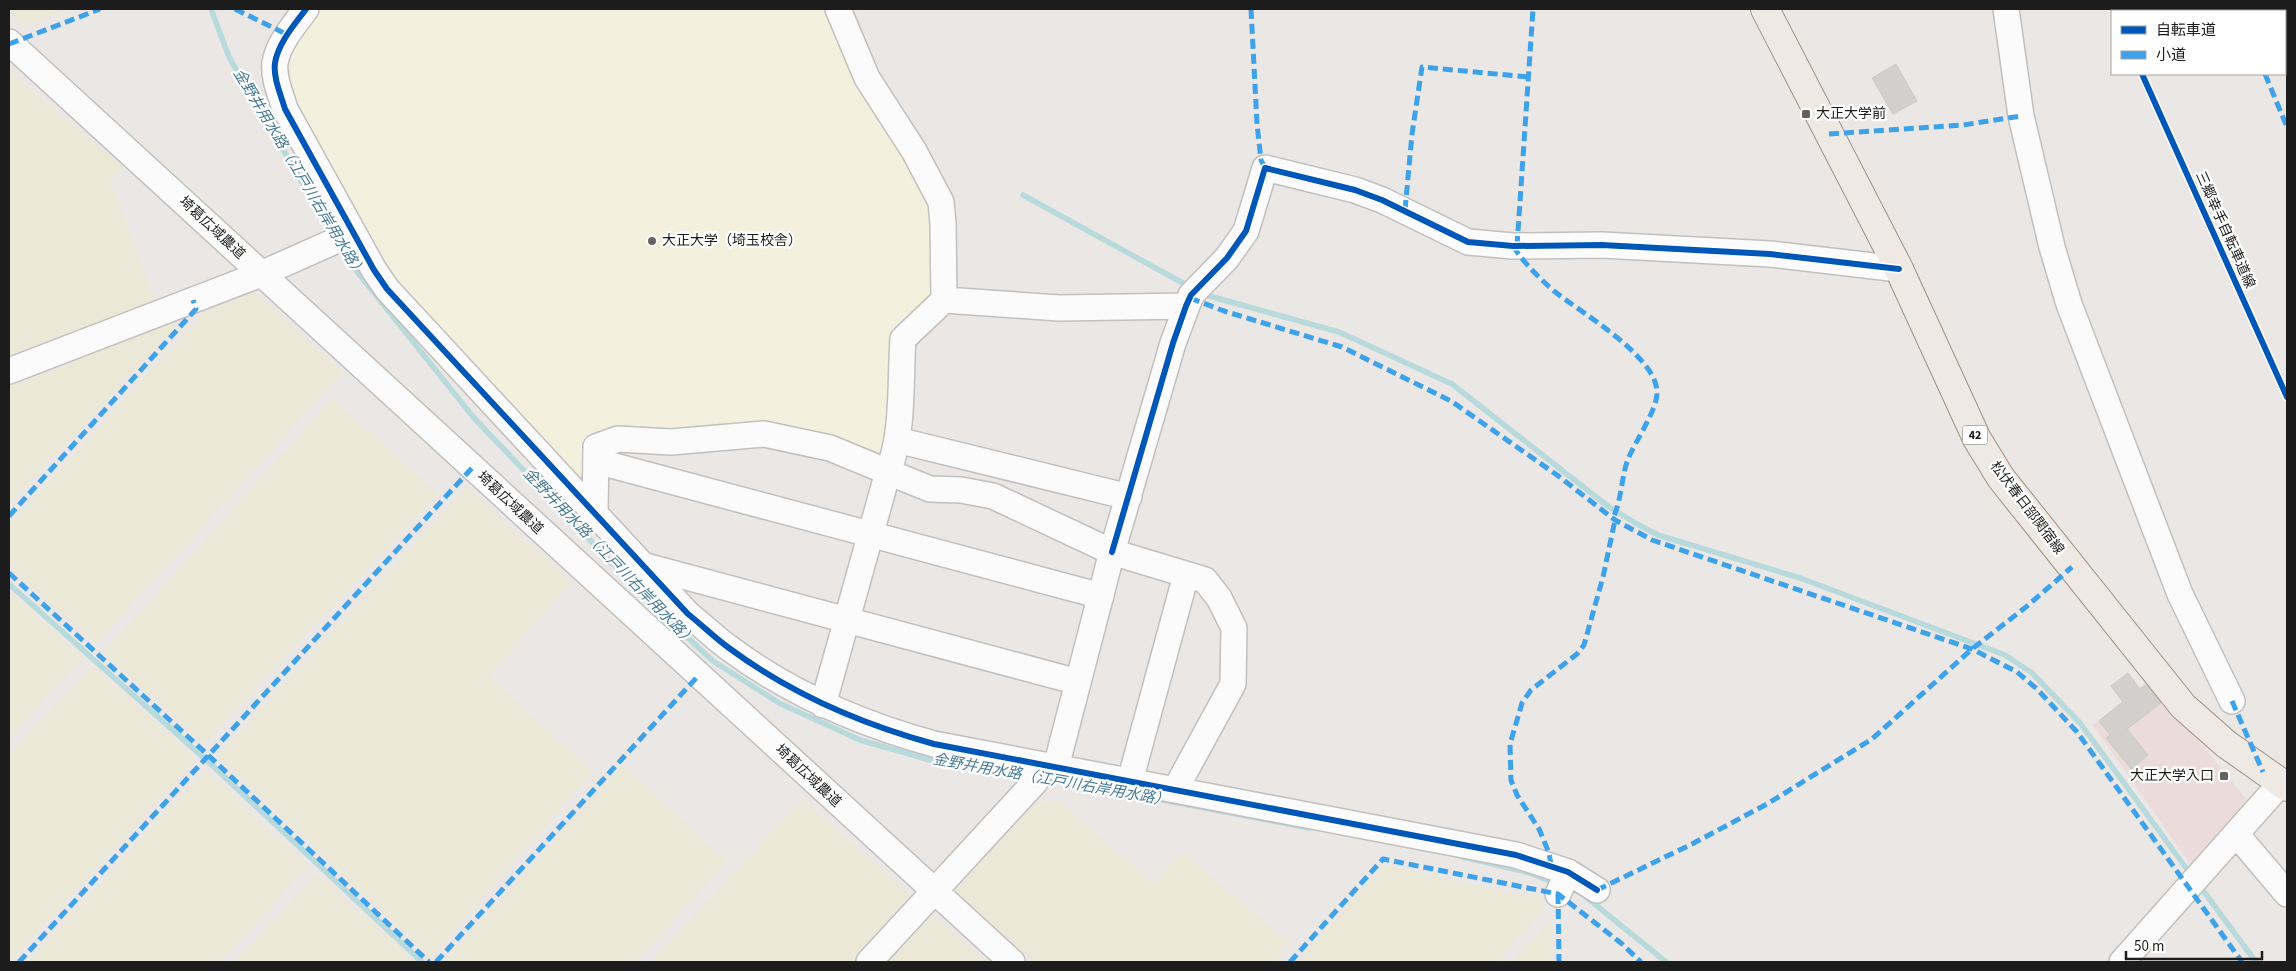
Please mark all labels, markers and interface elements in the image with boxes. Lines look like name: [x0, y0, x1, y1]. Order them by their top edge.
legend: [2111, 10, 2286, 75]
text: 自転車道: [2156, 20, 2216, 41]
text: 小道: [2156, 45, 2186, 66]
water label: 金野井用水路（江戸川右岸用水路）: [228, 65, 370, 281]
place label: 大正大学前: [1816, 104, 1886, 124]
marker: 大正大学前: [1800, 108, 1812, 120]
street label: 三郷幸手自転車道線: [2190, 168, 2260, 292]
street label: 埼葛広域農道: [174, 192, 250, 264]
place label: 大正大学（埼玉校舎）: [662, 231, 802, 251]
marker: 大正大学（埼玉校舎）: [646, 235, 658, 247]
road number: 42: [1962, 426, 1988, 444]
street label: 松伏春日部関宿線: [1985, 457, 2069, 559]
water label: 金野井用水路（江戸川右岸用水路）: [518, 463, 700, 651]
street label: 埼葛広域農道: [472, 467, 548, 539]
street label: 埼葛広域農道: [770, 740, 846, 812]
water label: 金野井用水路（江戸川右岸用水路）: [931, 749, 1171, 811]
place label: 大正大学入口: [2130, 766, 2214, 786]
marker: 大正大学入口: [2218, 770, 2230, 782]
scale bar: [2126, 928, 2262, 960]
text: 50 m: [2134, 936, 2164, 957]

